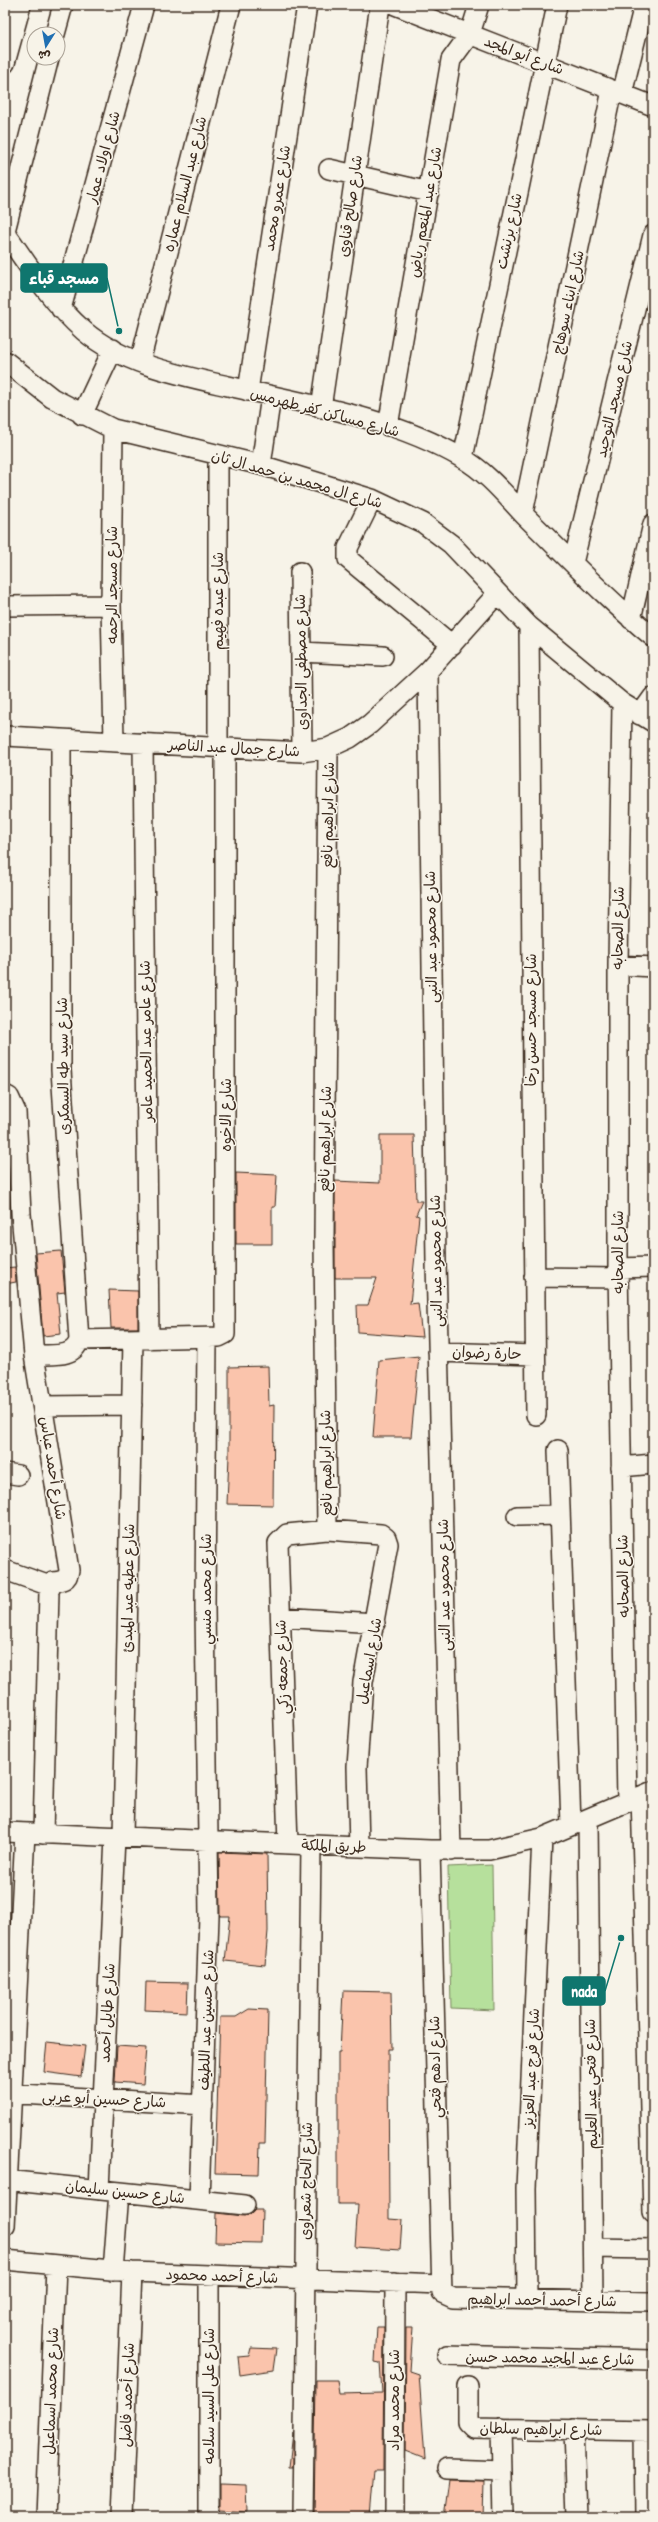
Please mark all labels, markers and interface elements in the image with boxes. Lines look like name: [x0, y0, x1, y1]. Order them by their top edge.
north arrow: [26, 26, 66, 66]
street label: شارع أبو المجد: [481, 30, 567, 79]
text: ش: [37, 48, 51, 64]
street label: شارع اولاد عمار: [80, 108, 125, 206]
street label: شارع عبد السلام عماره: [158, 114, 212, 254]
street label: شارع عمرو محمد: [258, 143, 295, 252]
street label: شارع عبد المنعم رياض: [403, 145, 448, 279]
street label: شارع صالح قناوى: [332, 154, 367, 258]
street label: شارع برنشت: [490, 191, 527, 271]
street label: شارع ابناء سوهاج: [546, 248, 589, 356]
callout: مسجد قباء: [21, 264, 107, 292]
text: مسجد قباء: [29, 267, 99, 289]
street label: شارع مسجد التوحيد: [590, 338, 637, 459]
street label: شارع مساكن كفر طهرمس: [248, 381, 402, 442]
street label: شارع ال محمد بن حمد ال ثان: [209, 444, 385, 513]
street label: شارع مسجد الرحمه: [101, 526, 122, 644]
street label: شارع عبده فهيم: [207, 552, 230, 650]
street label: شارع مصطفى الجداوى: [289, 594, 312, 730]
street label: شارع جمال عبد الناصر: [167, 734, 300, 761]
street label: شارع ابراهيم نافع: [316, 762, 341, 868]
street label: شارع محمود عبد النبى: [419, 871, 442, 1003]
street label: شارع الصحابه: [606, 886, 629, 970]
street label: شارع مسجد حسن رخا: [520, 953, 541, 1087]
street label: شارع عامر عبد الحميد عامر: [134, 960, 157, 1124]
street label: شارع سيد طه السمكرى: [51, 997, 74, 1135]
street label: شارع الاخوه: [215, 1078, 236, 1152]
street label: شارع ابراهيم نافع: [313, 1086, 338, 1192]
street label: شارع محمود عبد النبى: [424, 1195, 447, 1327]
street label: شارع الصحابه: [607, 1210, 628, 1294]
street label: حارة رضوان: [452, 1341, 522, 1364]
street label: شارع ابراهيم نافع: [314, 1410, 339, 1516]
street label: شارع أحمد عباس: [35, 1415, 72, 1521]
street label: شارع محمود عبد النبى: [432, 1519, 455, 1651]
street label: شارع عطيه عبد المبدئ: [116, 1523, 139, 1653]
street label: شارع محمد منسي: [195, 1533, 219, 1645]
street label: شارع الصحابه: [611, 1534, 634, 1618]
street label: شارع اسماعيل: [351, 1616, 386, 1706]
street label: شارع جمعه زكي: [269, 1619, 297, 1715]
street label: طريق الملكة: [301, 1834, 367, 1857]
street label: شارع حسين عبد اللطيف: [193, 1949, 218, 2091]
street label: شارع طايل أحمد: [93, 1963, 120, 2063]
callout: nada: [563, 1977, 605, 2005]
text: nada: [571, 1980, 598, 2002]
street label: شارع فرج عبد العزيز: [517, 2008, 544, 2130]
street label: شارع ادهم فتحي: [423, 2016, 449, 2118]
street label: شارع فتحي عبد العليم: [579, 2019, 605, 2149]
street label: شارع حسين أبو عربى: [41, 2085, 167, 2112]
street label: شارع الحاج شعراوى: [294, 2122, 317, 2240]
street label: شارع حسين سليمان: [64, 2175, 186, 2208]
street label: شارع أحمد محمود: [165, 2263, 279, 2288]
street label: شارع أحمد أحمد ابراهيم: [467, 2288, 617, 2313]
street label: شارع محمد اسماعيل: [38, 2327, 63, 2455]
street label: شارع على السيد سلامه: [198, 2328, 219, 2464]
street label: شارع أحمد فاضل: [114, 2342, 139, 2448]
street label: شارع عبد المجيد محمد حسن: [465, 2346, 635, 2369]
street label: شارع محمد مراد: [383, 2349, 404, 2451]
street label: شارع ابراهيم سلطان: [479, 2417, 603, 2442]

